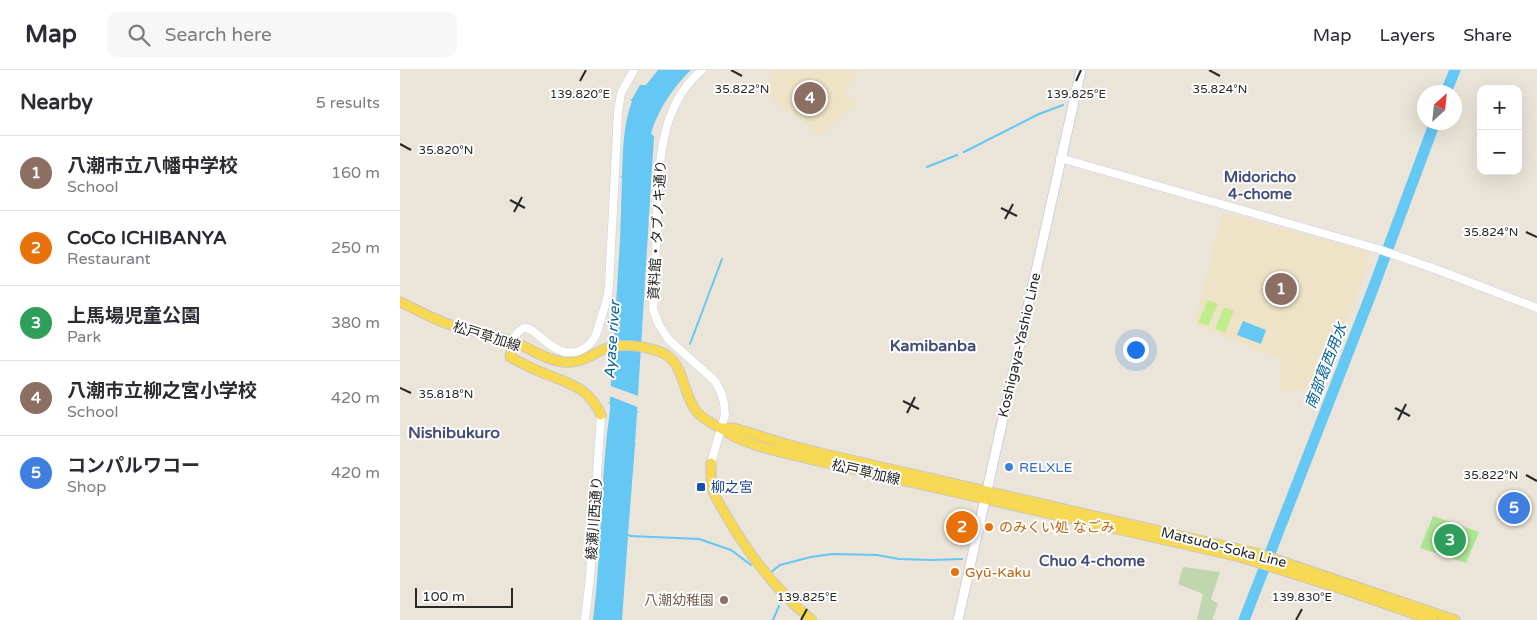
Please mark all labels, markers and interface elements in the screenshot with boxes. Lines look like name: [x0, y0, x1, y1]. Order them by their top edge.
search box: [107, 12, 457, 57]
text: Map: [25, 20, 77, 49]
icon: search: [125, 21, 153, 49]
text: Search here: [165, 24, 272, 46]
text: Map: [1313, 24, 1352, 46]
text: Layers: [1380, 24, 1435, 46]
text: Share: [1463, 24, 1512, 46]
pin: 4: [794, 79, 826, 117]
text: 35.822°N: [715, 82, 769, 96]
text: 35.824°N: [1193, 82, 1247, 96]
north arrow: [1417, 85, 1462, 130]
map controls: [1477, 85, 1522, 175]
button: +: [1477, 85, 1522, 130]
text: 139.820°E: [550, 87, 611, 101]
text: 139.825°E: [1046, 87, 1106, 101]
text: Nearby: [20, 90, 93, 115]
text: 5 results: [316, 93, 380, 113]
button: −: [1477, 130, 1522, 175]
text: 35.820°N: [419, 143, 473, 157]
text: 八潮市立八幡中学校: [67, 155, 238, 177]
street label: 資料館・タブノキ通り: [645, 160, 670, 300]
text: 1: [31, 163, 41, 183]
text: 160 m: [331, 163, 380, 183]
district label: Midoricho 4-chome: [1224, 168, 1296, 203]
text: School: [67, 177, 119, 197]
text: 35.824°N: [1464, 225, 1518, 239]
text: CoCo ICHIBANYA: [67, 227, 227, 249]
text: 2: [31, 238, 41, 258]
text: 250 m: [331, 238, 380, 258]
text: Restaurant: [67, 249, 151, 269]
pin: 1: [1265, 270, 1297, 308]
street label: Koshigaya-Yashio Line: [995, 271, 1044, 419]
water label: Ayase river: [600, 298, 624, 380]
text: 上馬場児童公園: [67, 305, 200, 327]
text: 3: [31, 313, 41, 333]
text: 380 m: [331, 313, 380, 333]
street label: 松戸草加線: [451, 318, 523, 355]
water label: 南部葛西用水: [1301, 319, 1351, 411]
text: Park: [67, 327, 101, 347]
district label: Kamibanba: [890, 336, 976, 356]
your location: [1123, 337, 1149, 363]
text: 八潮市立柳之宮小学校: [67, 380, 257, 402]
text: 35.818°N: [419, 387, 473, 401]
text: 4: [31, 388, 41, 408]
text: 420 m: [331, 388, 380, 408]
text: School: [67, 402, 119, 422]
district label: Nishibukuro: [408, 423, 500, 443]
text: コンパルワコー: [67, 455, 200, 477]
street label: 松戸草加線: [830, 456, 902, 489]
place label: RELXLE: [1019, 459, 1072, 476]
marker: RELXLE: [1003, 461, 1015, 473]
text: 5: [31, 463, 41, 483]
text: 420 m: [331, 463, 380, 483]
text: 35.822°N: [1464, 468, 1518, 482]
street label: 綾瀬川西通り: [583, 476, 606, 561]
text: Shop: [67, 477, 106, 497]
place label: 柳之宮: [711, 479, 753, 496]
marker: 柳之宮: [695, 481, 707, 493]
pin: 5: [1498, 489, 1530, 527]
pin: 2: [946, 508, 978, 546]
place label: のみくい処 なごみ: [999, 519, 1115, 536]
marker: のみくい処 なごみ: [983, 521, 995, 533]
pin: 3: [1434, 521, 1466, 559]
street label: Matsudo-Soka Line: [1159, 524, 1288, 571]
district label: Chuo 4-chome: [1039, 552, 1145, 570]
place label: Gyū-Kaku: [965, 564, 1031, 581]
marker: Gyū-Kaku: [949, 566, 961, 578]
scale bar: [415, 585, 512, 608]
text: 100 m: [422, 588, 465, 605]
text: 139.825°E: [777, 590, 837, 604]
text: 139.830°E: [1272, 590, 1333, 604]
place label: 八潮幼稚園: [644, 592, 714, 609]
marker: 八潮幼稚園: [718, 594, 730, 606]

